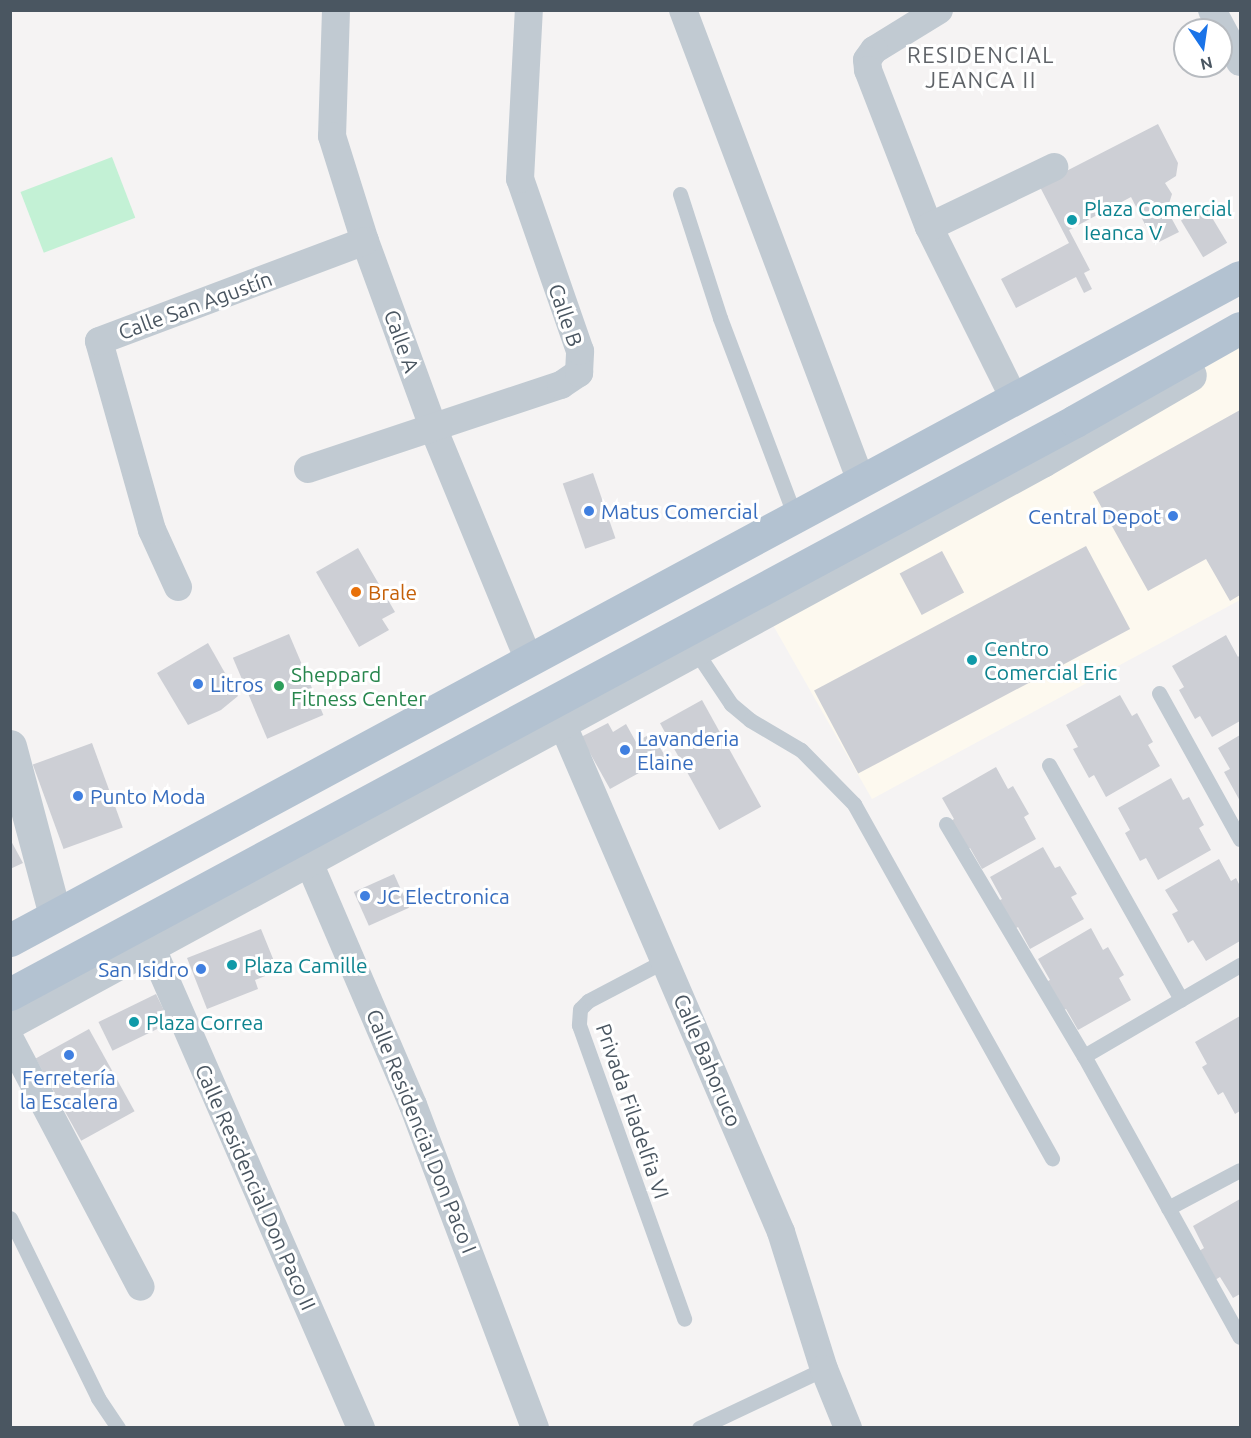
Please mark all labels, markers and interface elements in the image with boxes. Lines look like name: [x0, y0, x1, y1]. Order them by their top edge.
north arrow: [1173, 18, 1233, 78]
district label: RESIDENCIAL JEANCA II: [907, 41, 1055, 92]
text: N: [1199, 53, 1214, 74]
place label: Plaza Comercial Ieanca V: [1084, 195, 1232, 245]
marker: Plaza Comercial Ieanca V: [1065, 213, 1079, 227]
street label: Calle San Agustín: [115, 265, 275, 345]
street label: Calle B: [544, 280, 588, 350]
street label: Calle A: [379, 306, 425, 376]
place label: Matus Comercial: [601, 498, 758, 524]
place label: Central Depot: [1028, 503, 1161, 529]
marker: Matus Comercial: [582, 504, 596, 518]
marker: Central Depot: [1166, 509, 1180, 523]
place label: Brale: [368, 579, 417, 605]
marker: Brale: [349, 585, 363, 599]
place label: Centro Comercial Eric: [984, 635, 1117, 685]
marker: Centro Comercial Eric: [965, 653, 979, 667]
place label: Sheppard Fitness Center: [291, 661, 426, 711]
place label: Litros: [210, 671, 263, 697]
marker: Litros: [191, 677, 205, 691]
marker: Sheppard Fitness Center: [272, 679, 286, 693]
place label: Lavanderia Elaine: [637, 725, 739, 775]
marker: Lavanderia Elaine: [618, 743, 632, 757]
place label: Punto Moda: [90, 783, 205, 809]
marker: Punto Moda: [71, 789, 85, 803]
place label: JC Electronica: [377, 883, 510, 909]
marker: JC Electronica: [358, 889, 372, 903]
place label: Plaza Camille: [244, 952, 368, 978]
place label: San Isidro: [98, 956, 189, 982]
marker: Plaza Camille: [225, 958, 239, 972]
marker: San Isidro: [194, 962, 208, 976]
street label: Calle Bahoruco: [669, 990, 747, 1130]
street label: Calle Residencial Don Paco I: [361, 1005, 483, 1257]
place label: Plaza Correa: [146, 1009, 264, 1035]
marker: Plaza Correa: [127, 1015, 141, 1029]
street label: Privada Filadelfia VI: [591, 1020, 675, 1202]
marker: Ferretería la Escalera: [62, 1048, 76, 1062]
street label: Calle Residencial Don Paco II: [190, 1060, 322, 1314]
place label: Ferretería la Escalera: [20, 1064, 118, 1114]

